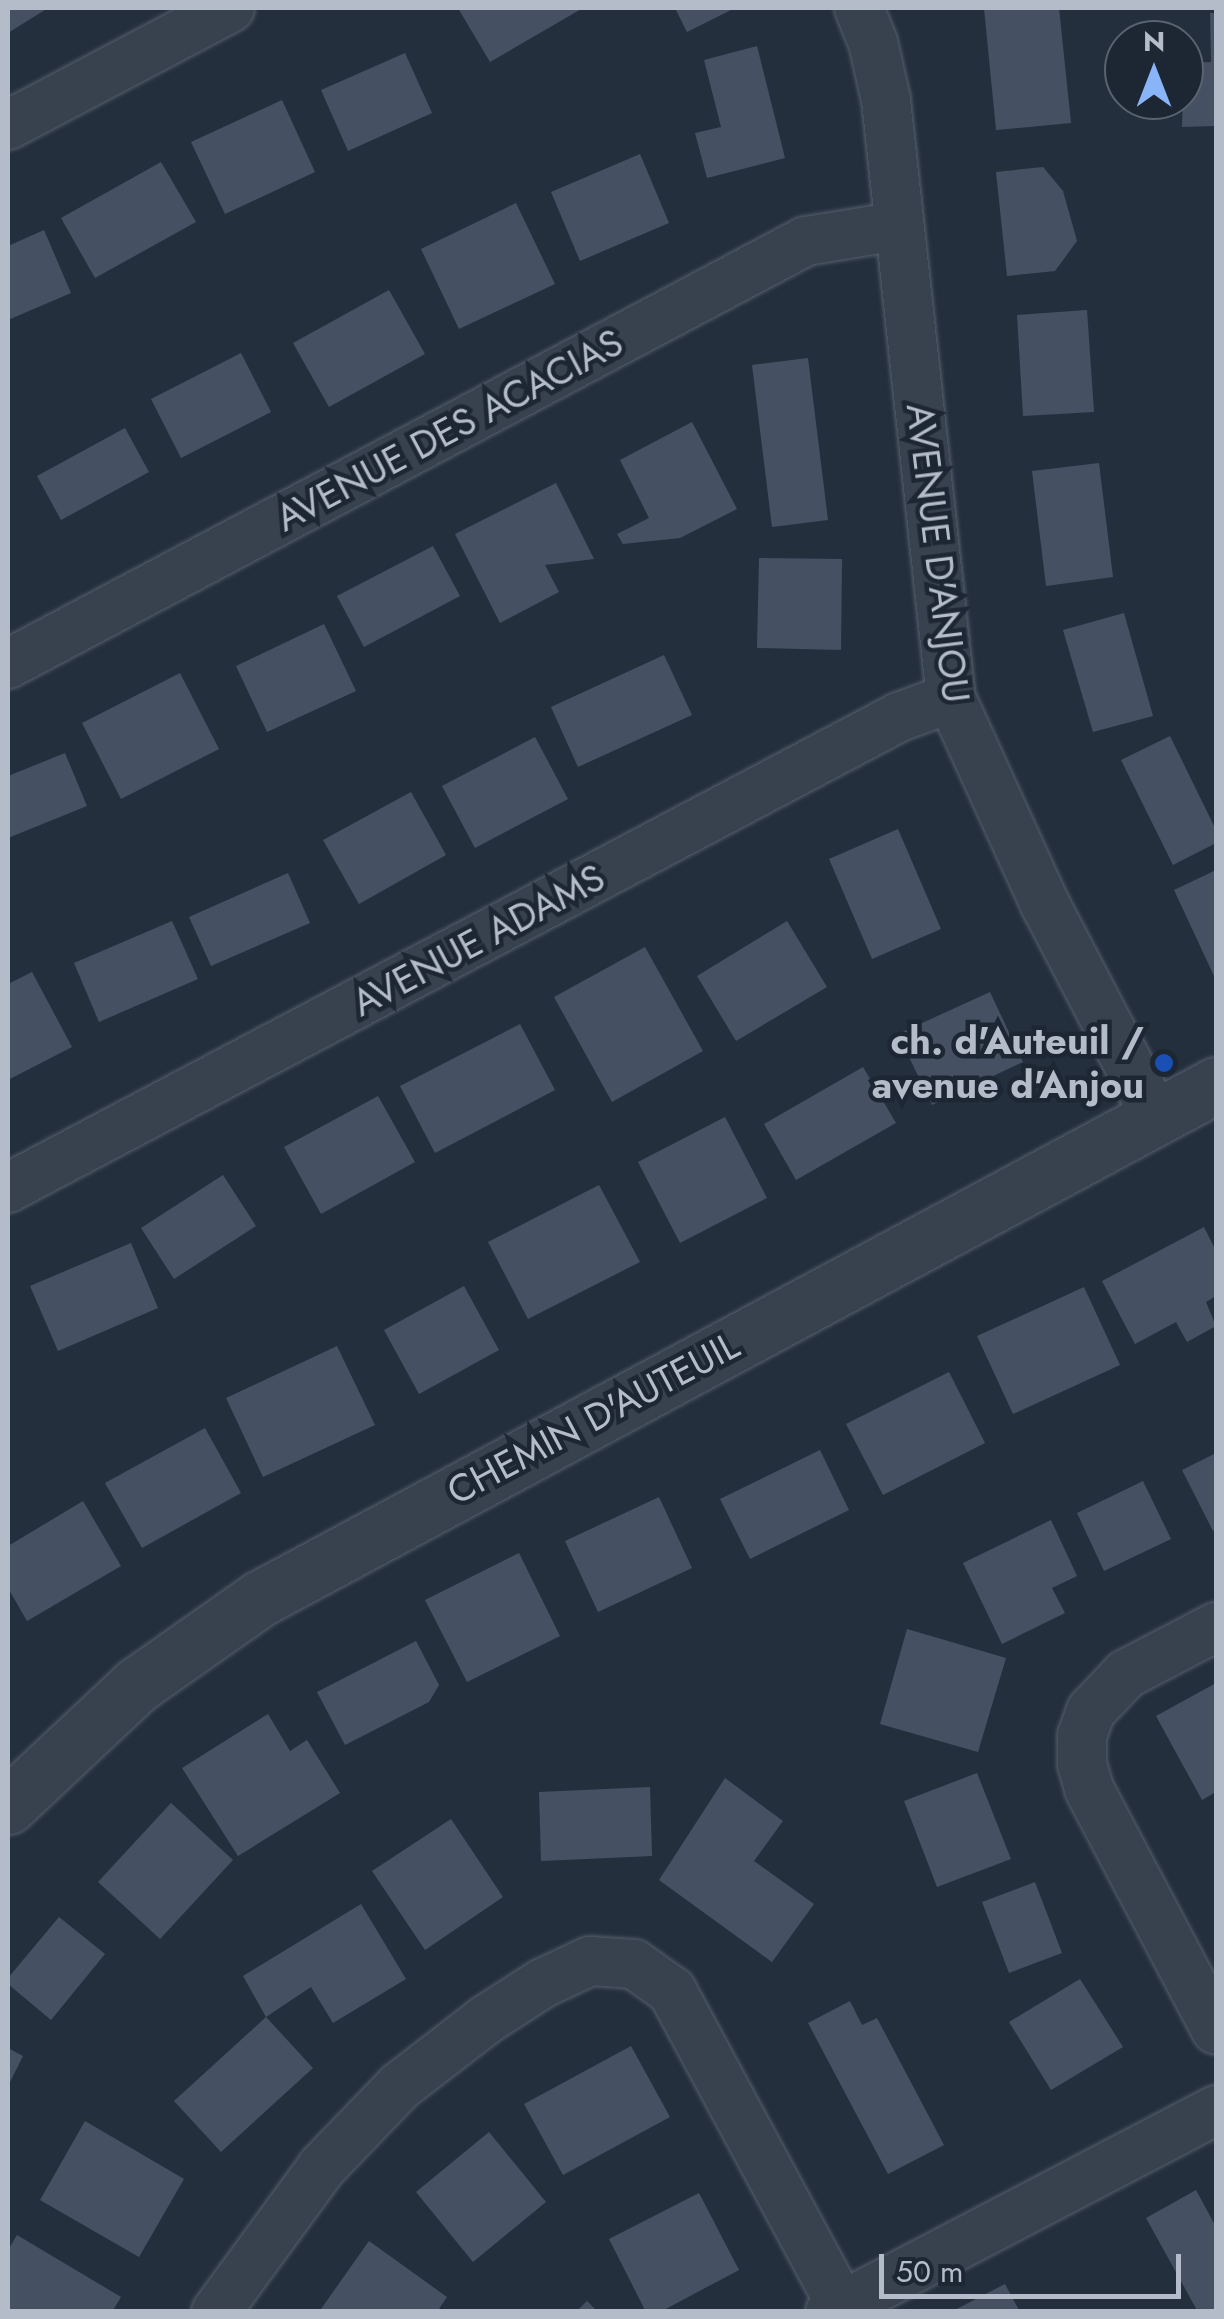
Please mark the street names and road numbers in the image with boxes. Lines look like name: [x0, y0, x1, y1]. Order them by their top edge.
street label: AVENUE DES ACACIAS: [268, 319, 630, 541]
street label: AVENUE D'ANJOU: [897, 401, 979, 705]
street label: AVENUE ADAMS: [344, 854, 612, 1026]
street label: CHEMIN D'AUTEUIL: [439, 1322, 747, 1514]

